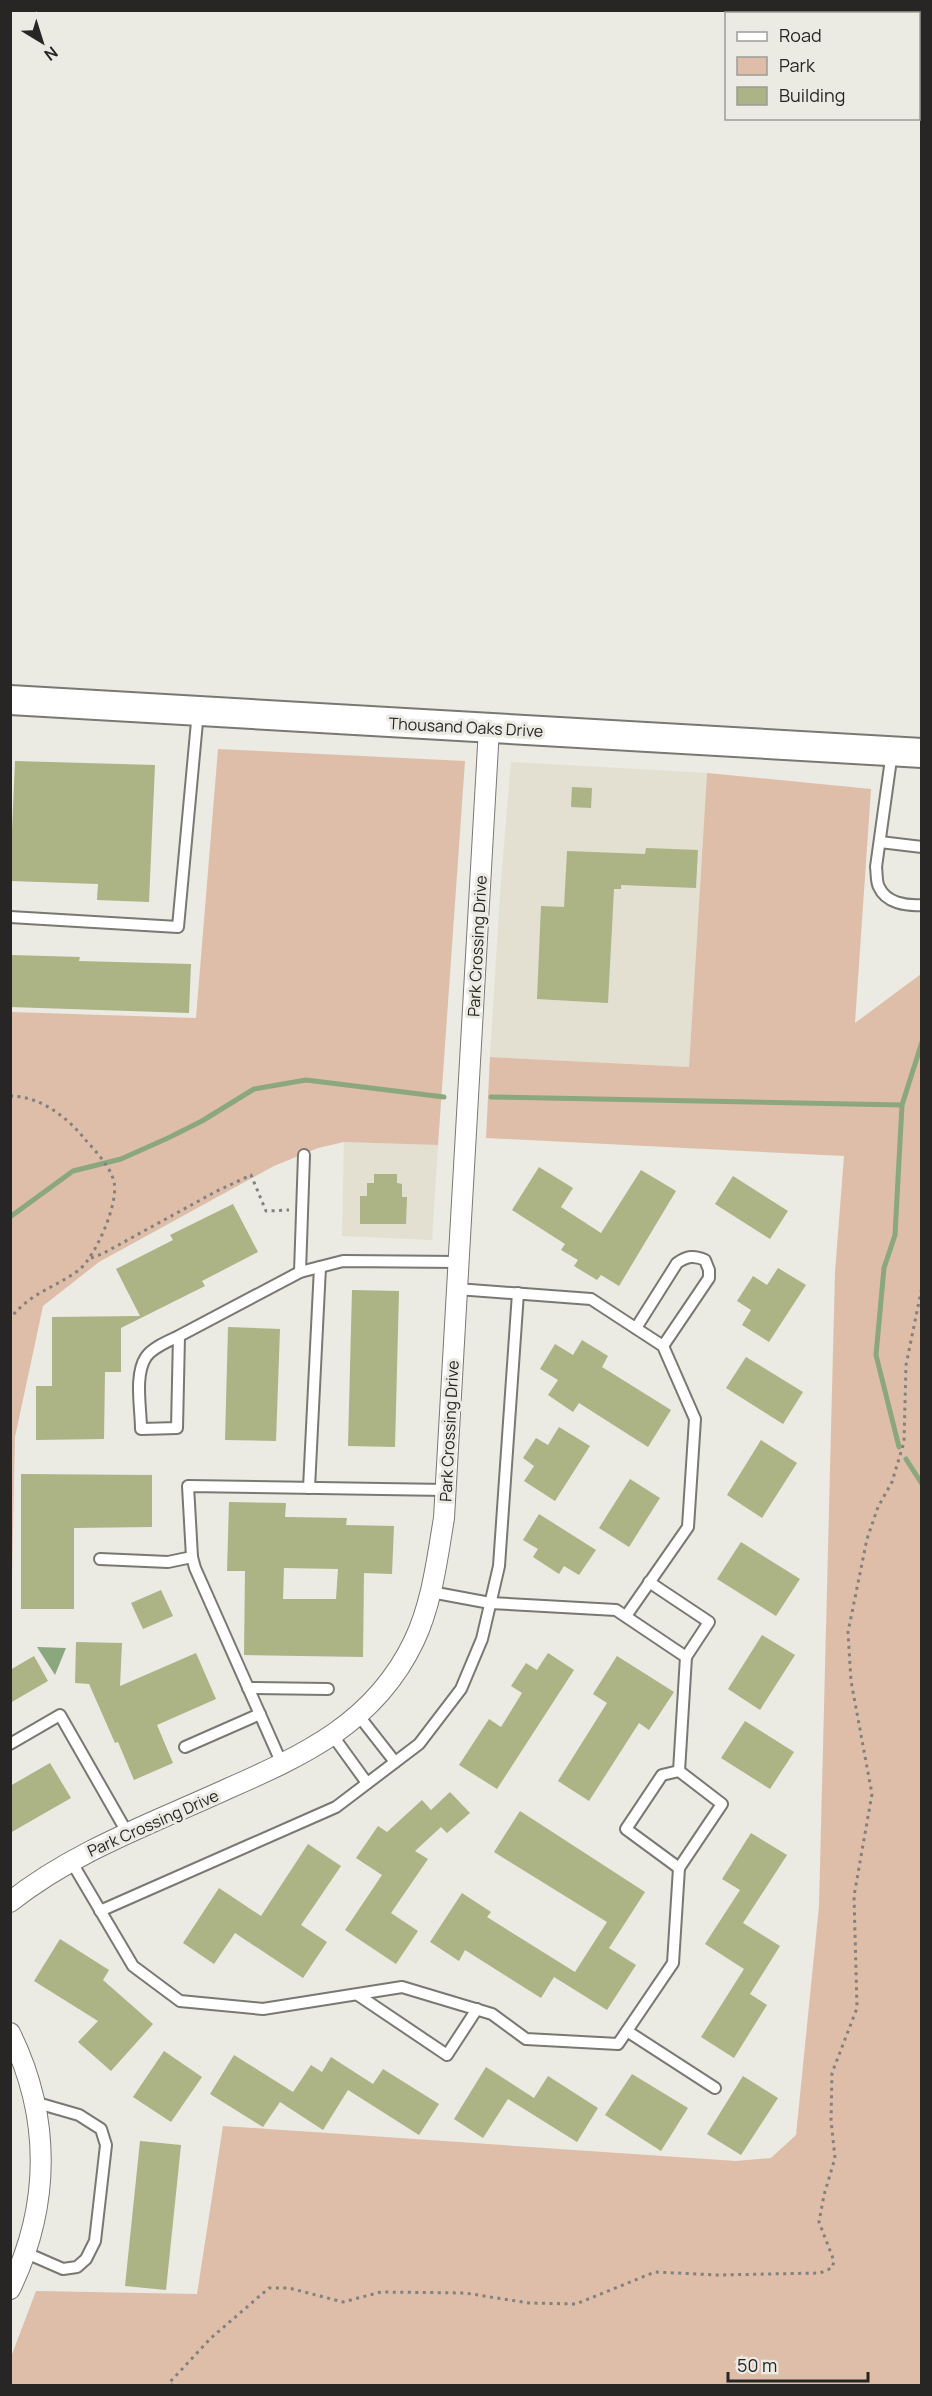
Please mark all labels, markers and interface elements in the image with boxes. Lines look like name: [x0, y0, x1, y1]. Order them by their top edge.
north arrow: [12, 12, 72, 72]
legend: [725, 12, 920, 120]
text: Road: [779, 23, 822, 47]
text: N: [40, 42, 63, 66]
text: Park: [779, 53, 816, 77]
text: Building: [779, 83, 845, 107]
street label: Thousand Oaks Drive: [388, 712, 544, 742]
street label: Park Crossing Drive: [462, 875, 492, 1017]
street label: Park Crossing Drive: [434, 1360, 464, 1502]
street label: Park Crossing Drive: [84, 1784, 222, 1862]
scale bar: [728, 2345, 868, 2383]
text: 50 m: [737, 2353, 777, 2377]

